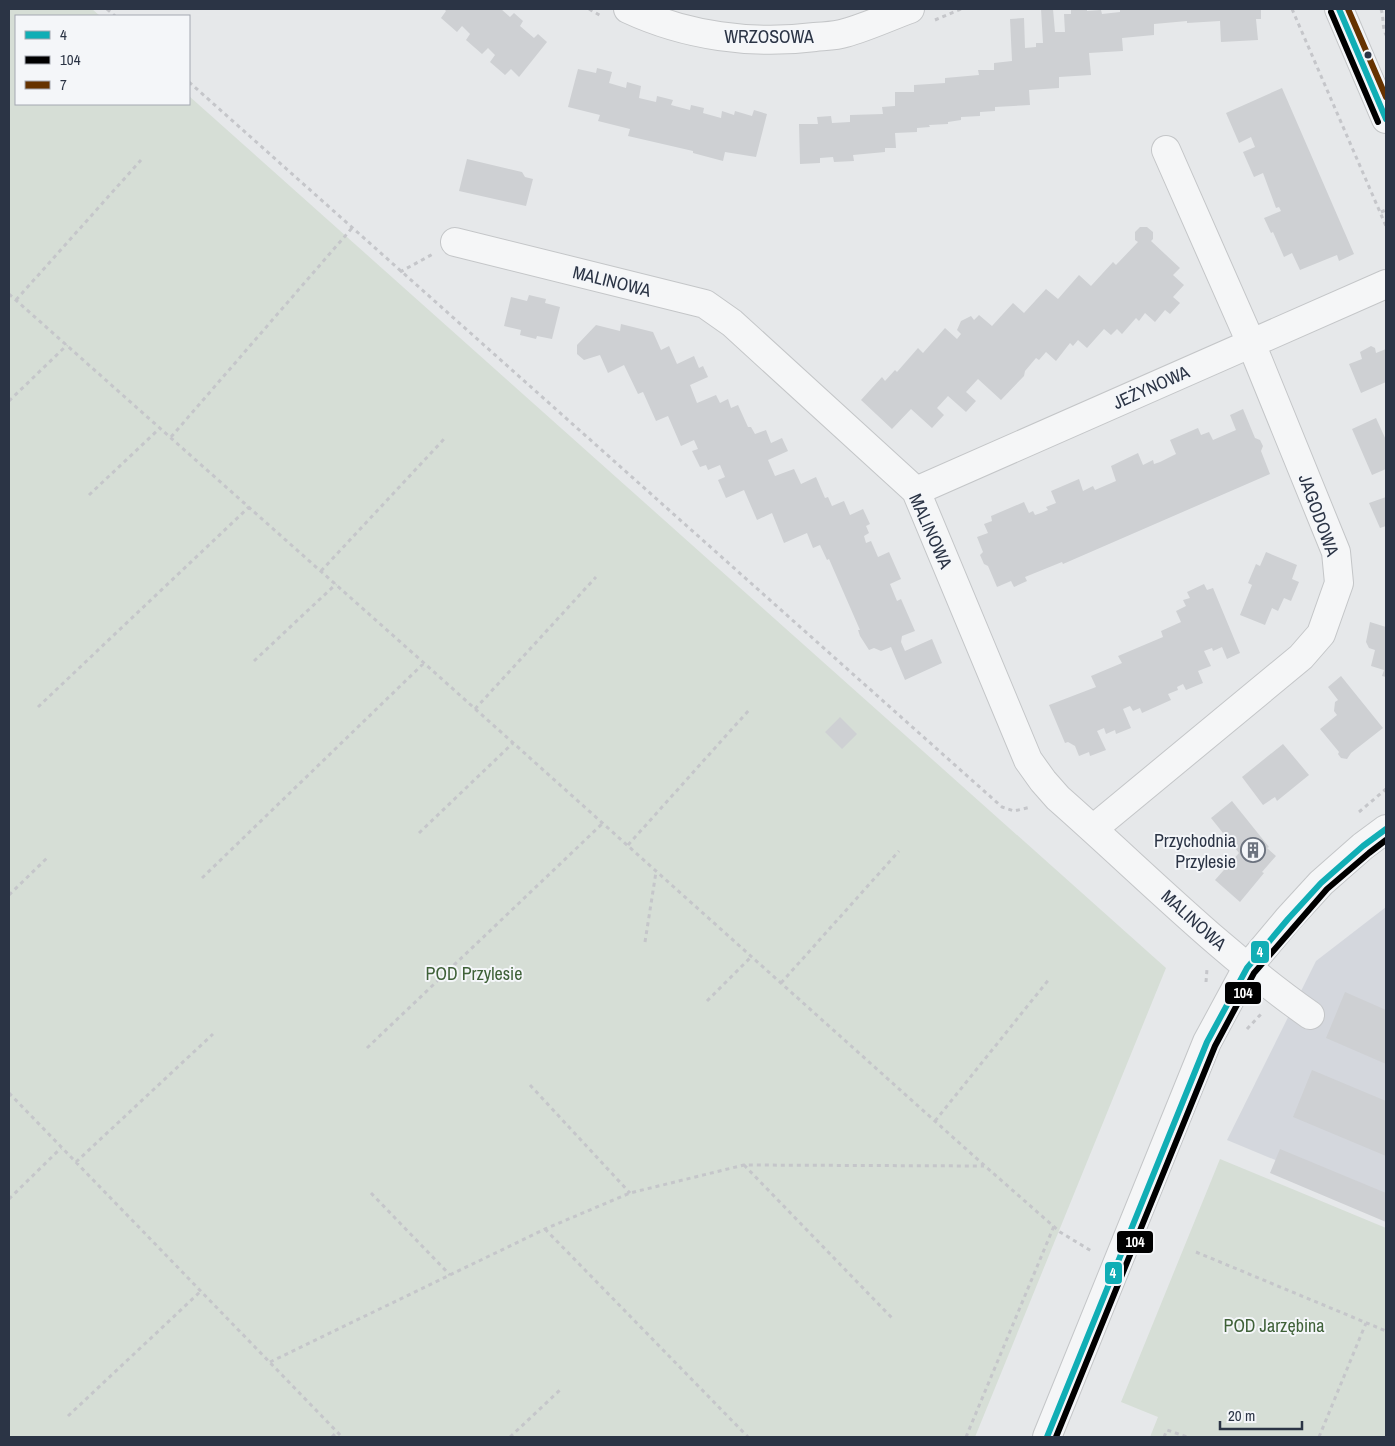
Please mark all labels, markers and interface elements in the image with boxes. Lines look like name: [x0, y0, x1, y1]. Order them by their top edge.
legend: [15, 15, 190, 105]
text: 4: [60, 24, 67, 45]
street label: WRZOSOWA: [724, 24, 814, 49]
text: 104: [60, 49, 81, 70]
unlabelled marker: [1363, 50, 1373, 60]
text: 7: [60, 74, 67, 95]
street label: MALINOWA: [570, 259, 654, 303]
street label: JEŻYNOWA: [1109, 359, 1193, 415]
street label: JAGODOWA: [1293, 471, 1345, 560]
street label: MALINOWA: [903, 489, 959, 573]
place label: Przychodnia Przylesie: [1154, 828, 1236, 874]
building icon: Przychodnia Przylesie: [1240, 837, 1266, 863]
street label: MALINOWA: [1156, 884, 1232, 956]
line badge: 4: [1250, 940, 1270, 964]
text: 4: [1257, 943, 1264, 961]
park label: POD Przylesie: [426, 961, 522, 986]
line badge: 104: [1224, 981, 1262, 1005]
text: 104: [1233, 984, 1253, 1002]
line badge: 104: [1116, 1230, 1154, 1254]
text: 104: [1125, 1233, 1145, 1251]
line badge: 4: [1104, 1261, 1123, 1285]
text: 4: [1110, 1264, 1117, 1282]
park label: POD Jarzębina: [1224, 1313, 1324, 1338]
scale bar: [1220, 1398, 1302, 1430]
text: 20 m: [1228, 1405, 1255, 1426]

